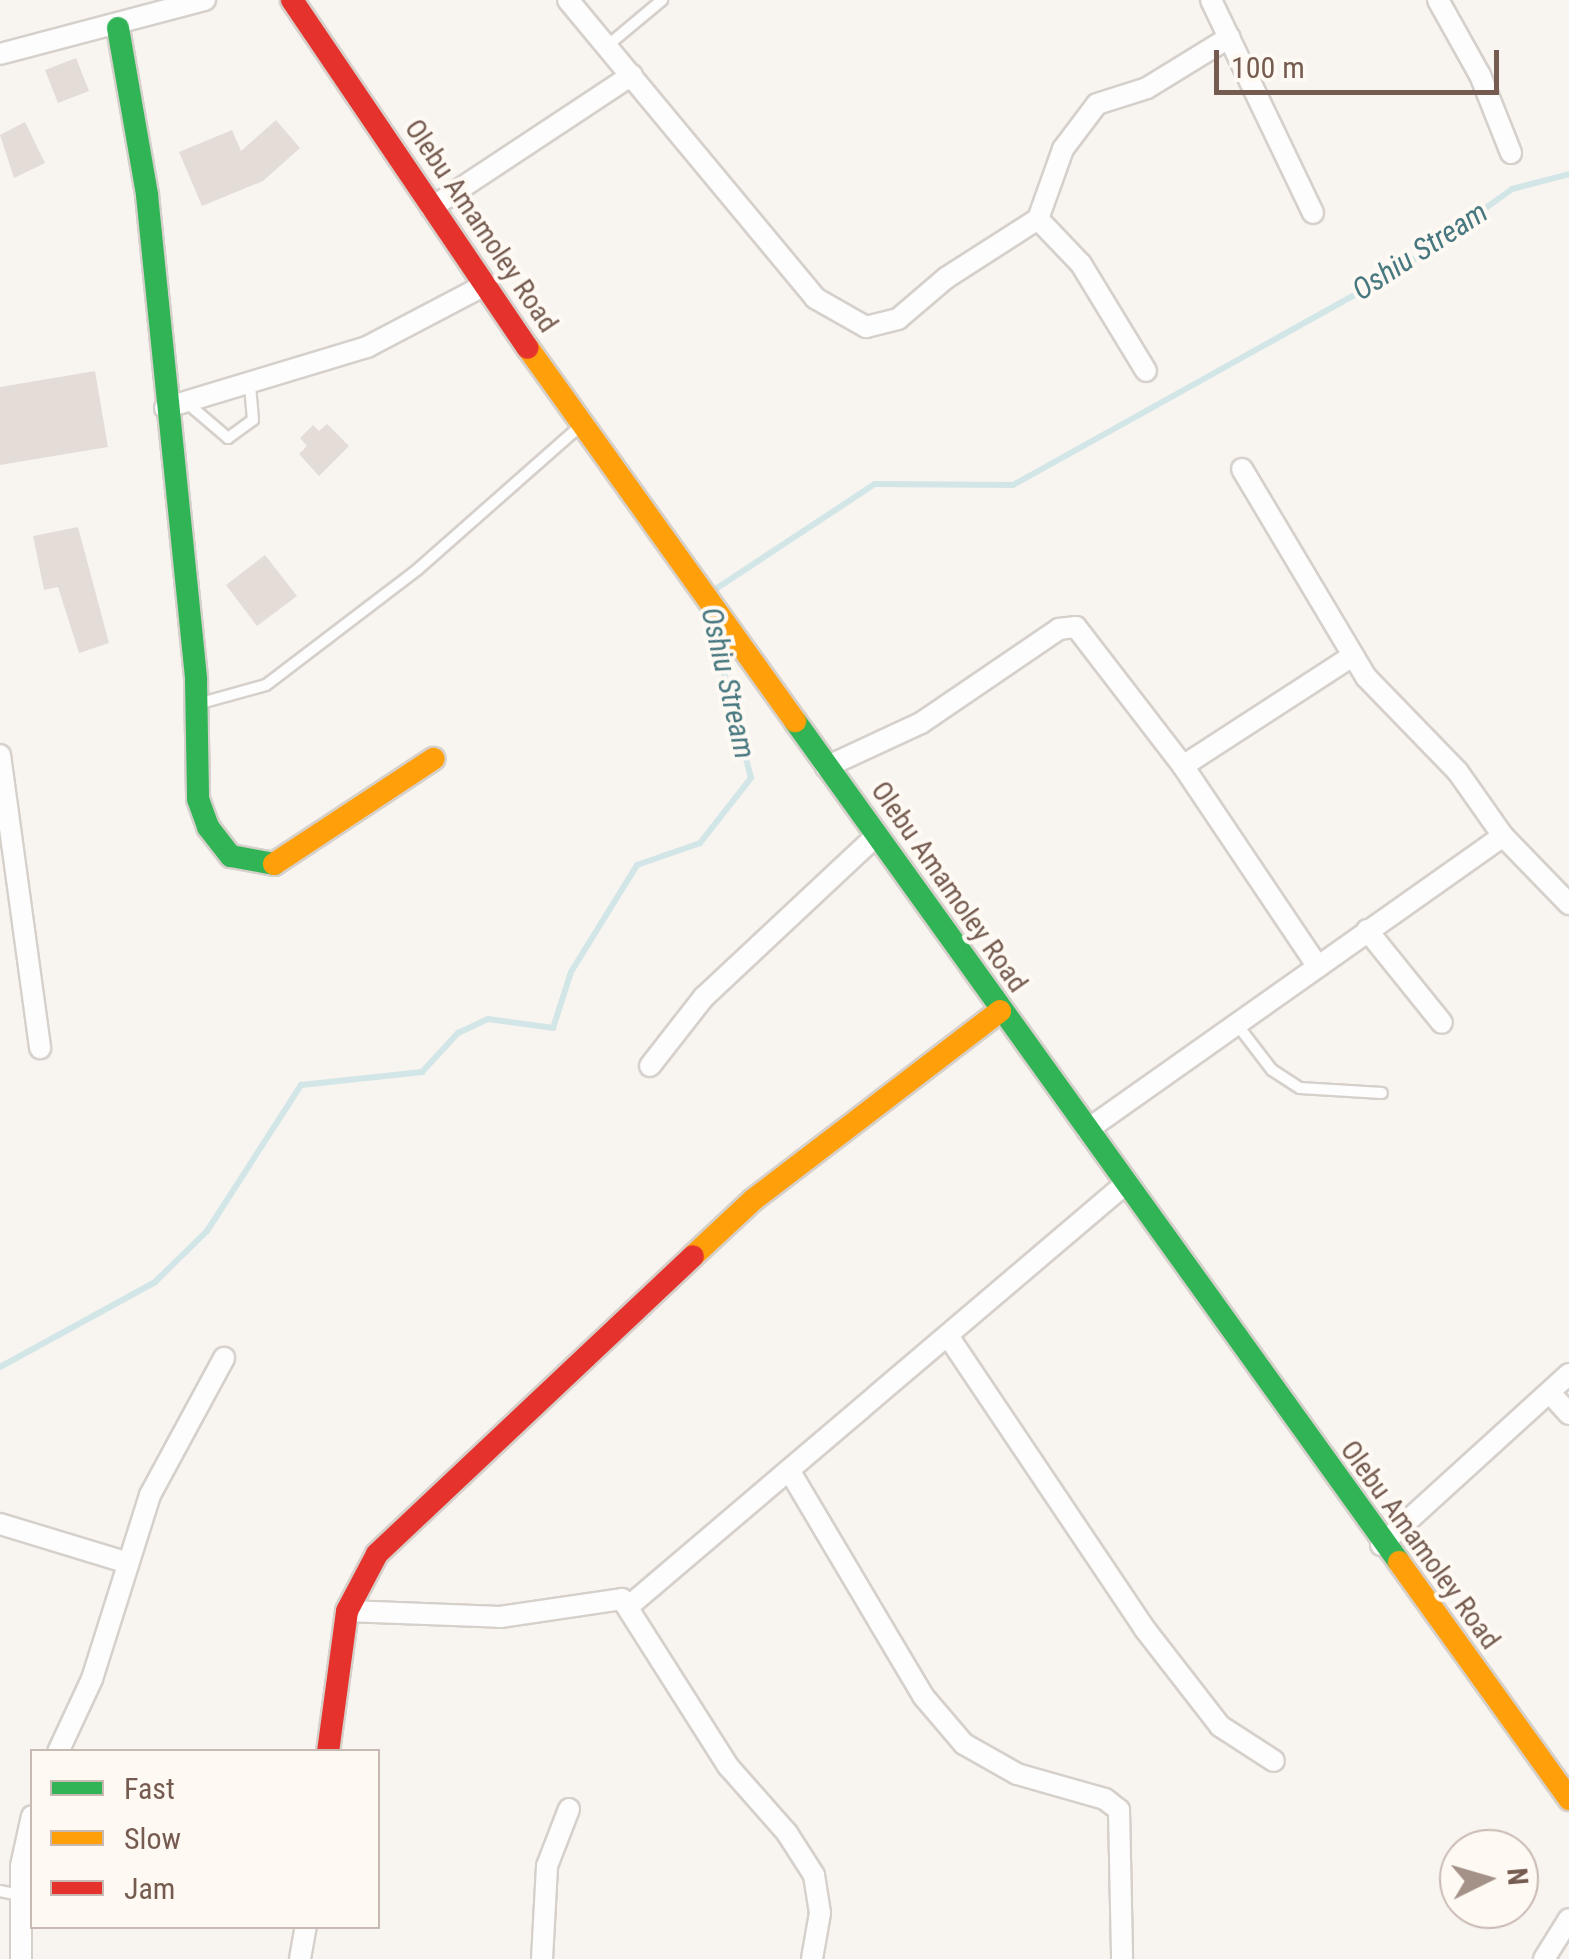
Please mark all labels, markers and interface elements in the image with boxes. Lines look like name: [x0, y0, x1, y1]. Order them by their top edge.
scale bar: [1219, 30, 1504, 92]
text: 100 m: [1231, 50, 1305, 85]
street label: Olebu Amamoley Road: [397, 113, 565, 339]
water label: Oshiu Stream: [1346, 194, 1494, 308]
water label: Oshiu Stream: [693, 604, 763, 762]
street label: Olebu Amamoley Road: [864, 775, 1034, 999]
street label: Olebu Amamoley Road: [1333, 1434, 1507, 1656]
legend: [30, 1749, 380, 1929]
text: Fast: [124, 1771, 175, 1806]
text: Slow: [124, 1821, 181, 1856]
north arrow: [1439, 1829, 1539, 1929]
text: N: [1500, 1867, 1535, 1886]
text: Jam: [124, 1871, 175, 1906]

